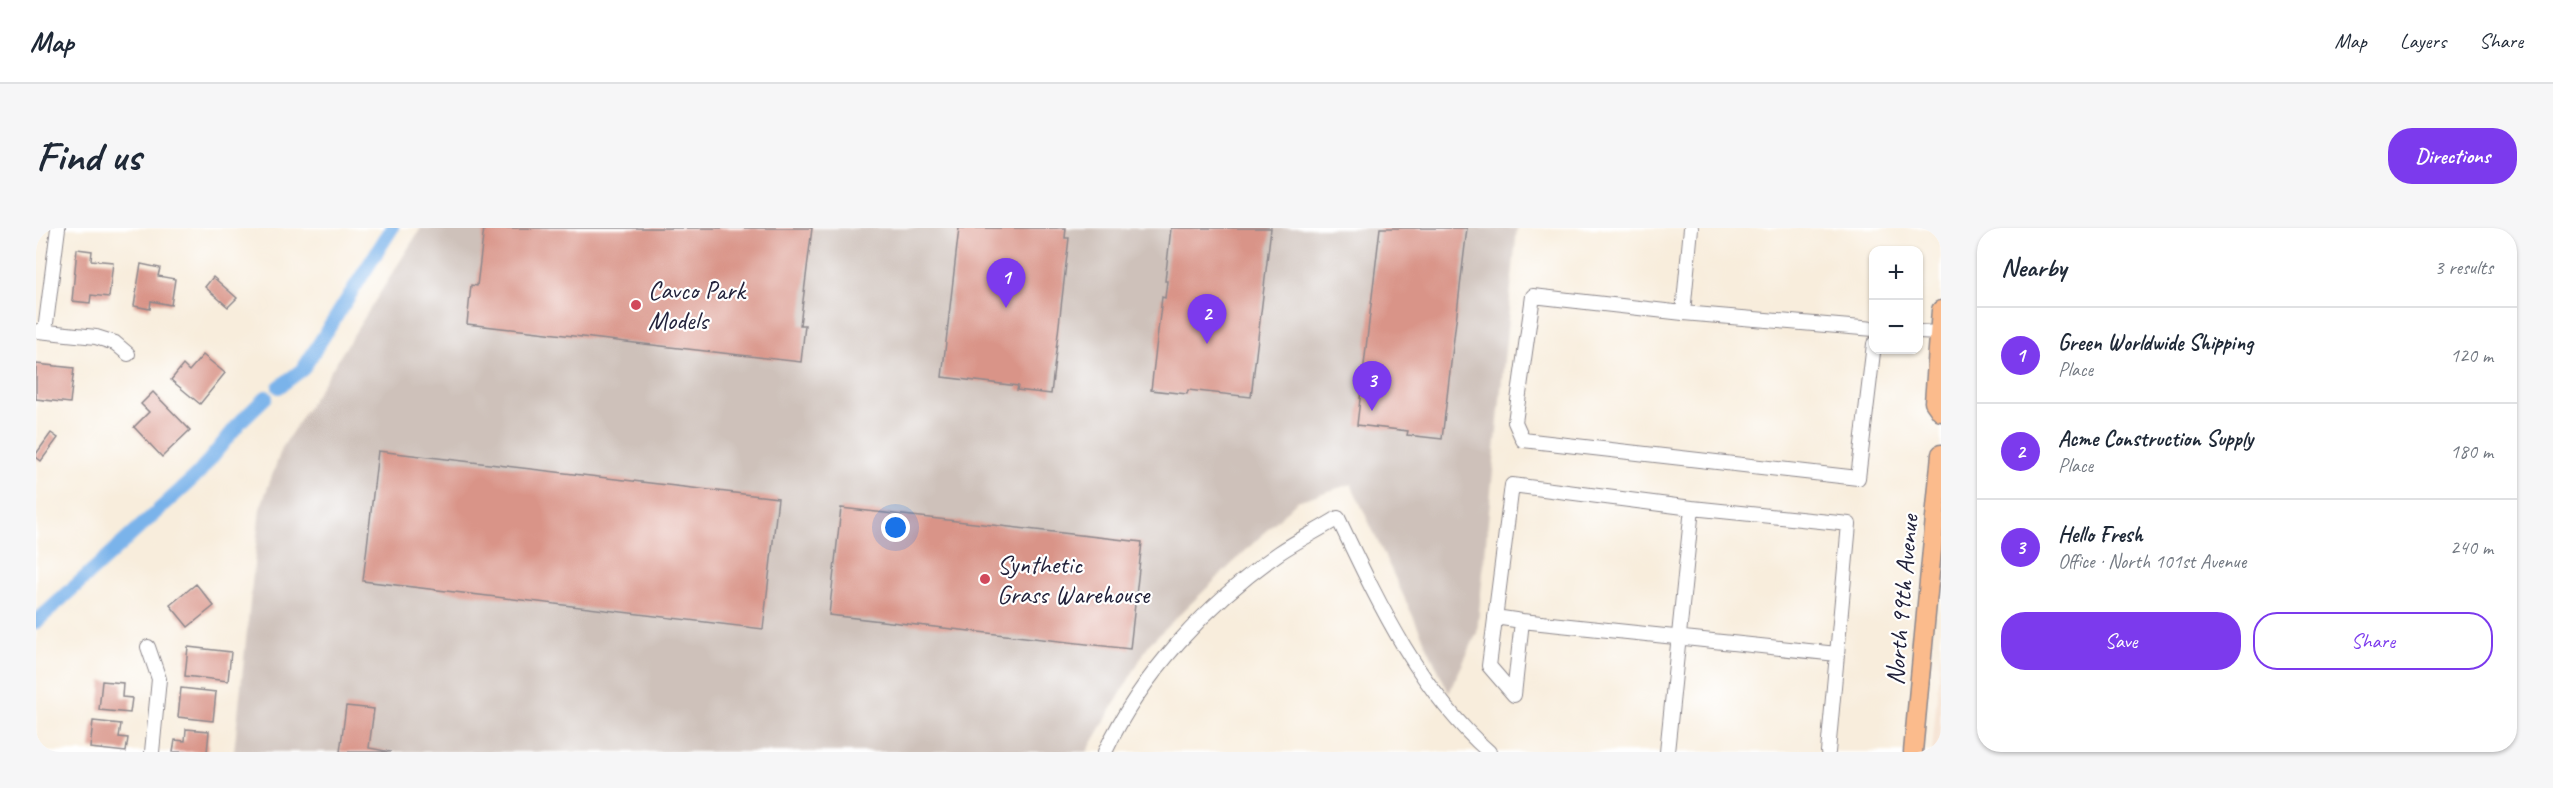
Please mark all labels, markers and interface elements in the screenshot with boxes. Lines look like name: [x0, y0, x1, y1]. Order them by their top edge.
text: Map: [30, 24, 73, 59]
text: Map: [2334, 28, 2367, 54]
text: Layers: [2400, 28, 2446, 54]
text: Share: [2479, 28, 2523, 54]
button: Directions: [2388, 128, 2517, 184]
text: Find us: [36, 130, 141, 183]
map controls: [1869, 246, 1923, 354]
button: +: [1869, 246, 1923, 300]
text: Nearby: [2001, 251, 2066, 284]
text: 3 results: [2434, 255, 2493, 280]
pin: 1: [986, 259, 1026, 308]
place label: Cavco Park Models: [648, 274, 747, 337]
pin: 2: [1188, 294, 1226, 344]
marker: Cavco Park Models: [629, 298, 643, 312]
button: −: [1869, 300, 1923, 354]
text: Green Worldwide Shipping: [2058, 329, 2253, 357]
text: 1: [2016, 343, 2025, 368]
text: 120 m: [2450, 343, 2493, 368]
text: Place: [2058, 357, 2093, 382]
pin: 3: [1352, 362, 1392, 411]
text: Acme Construction Supply: [2058, 425, 2253, 453]
text: 2: [2016, 439, 2025, 464]
text: 180 m: [2450, 439, 2493, 464]
text: Place: [2058, 453, 2093, 478]
street label: North 99th Avenue: [1878, 512, 1926, 687]
your location: [881, 513, 910, 542]
text: Hello Fresh: [2058, 521, 2143, 549]
text: 3: [2016, 535, 2025, 560]
text: 240 m: [2450, 535, 2493, 560]
place label: Synthetic Grass Warehouse: [997, 548, 1151, 611]
text: Office · North 101st Avenue: [2058, 549, 2246, 574]
marker: Synthetic Grass Warehouse: [978, 572, 992, 586]
button: Save: [2001, 612, 2241, 670]
button: Share: [2253, 612, 2493, 670]

